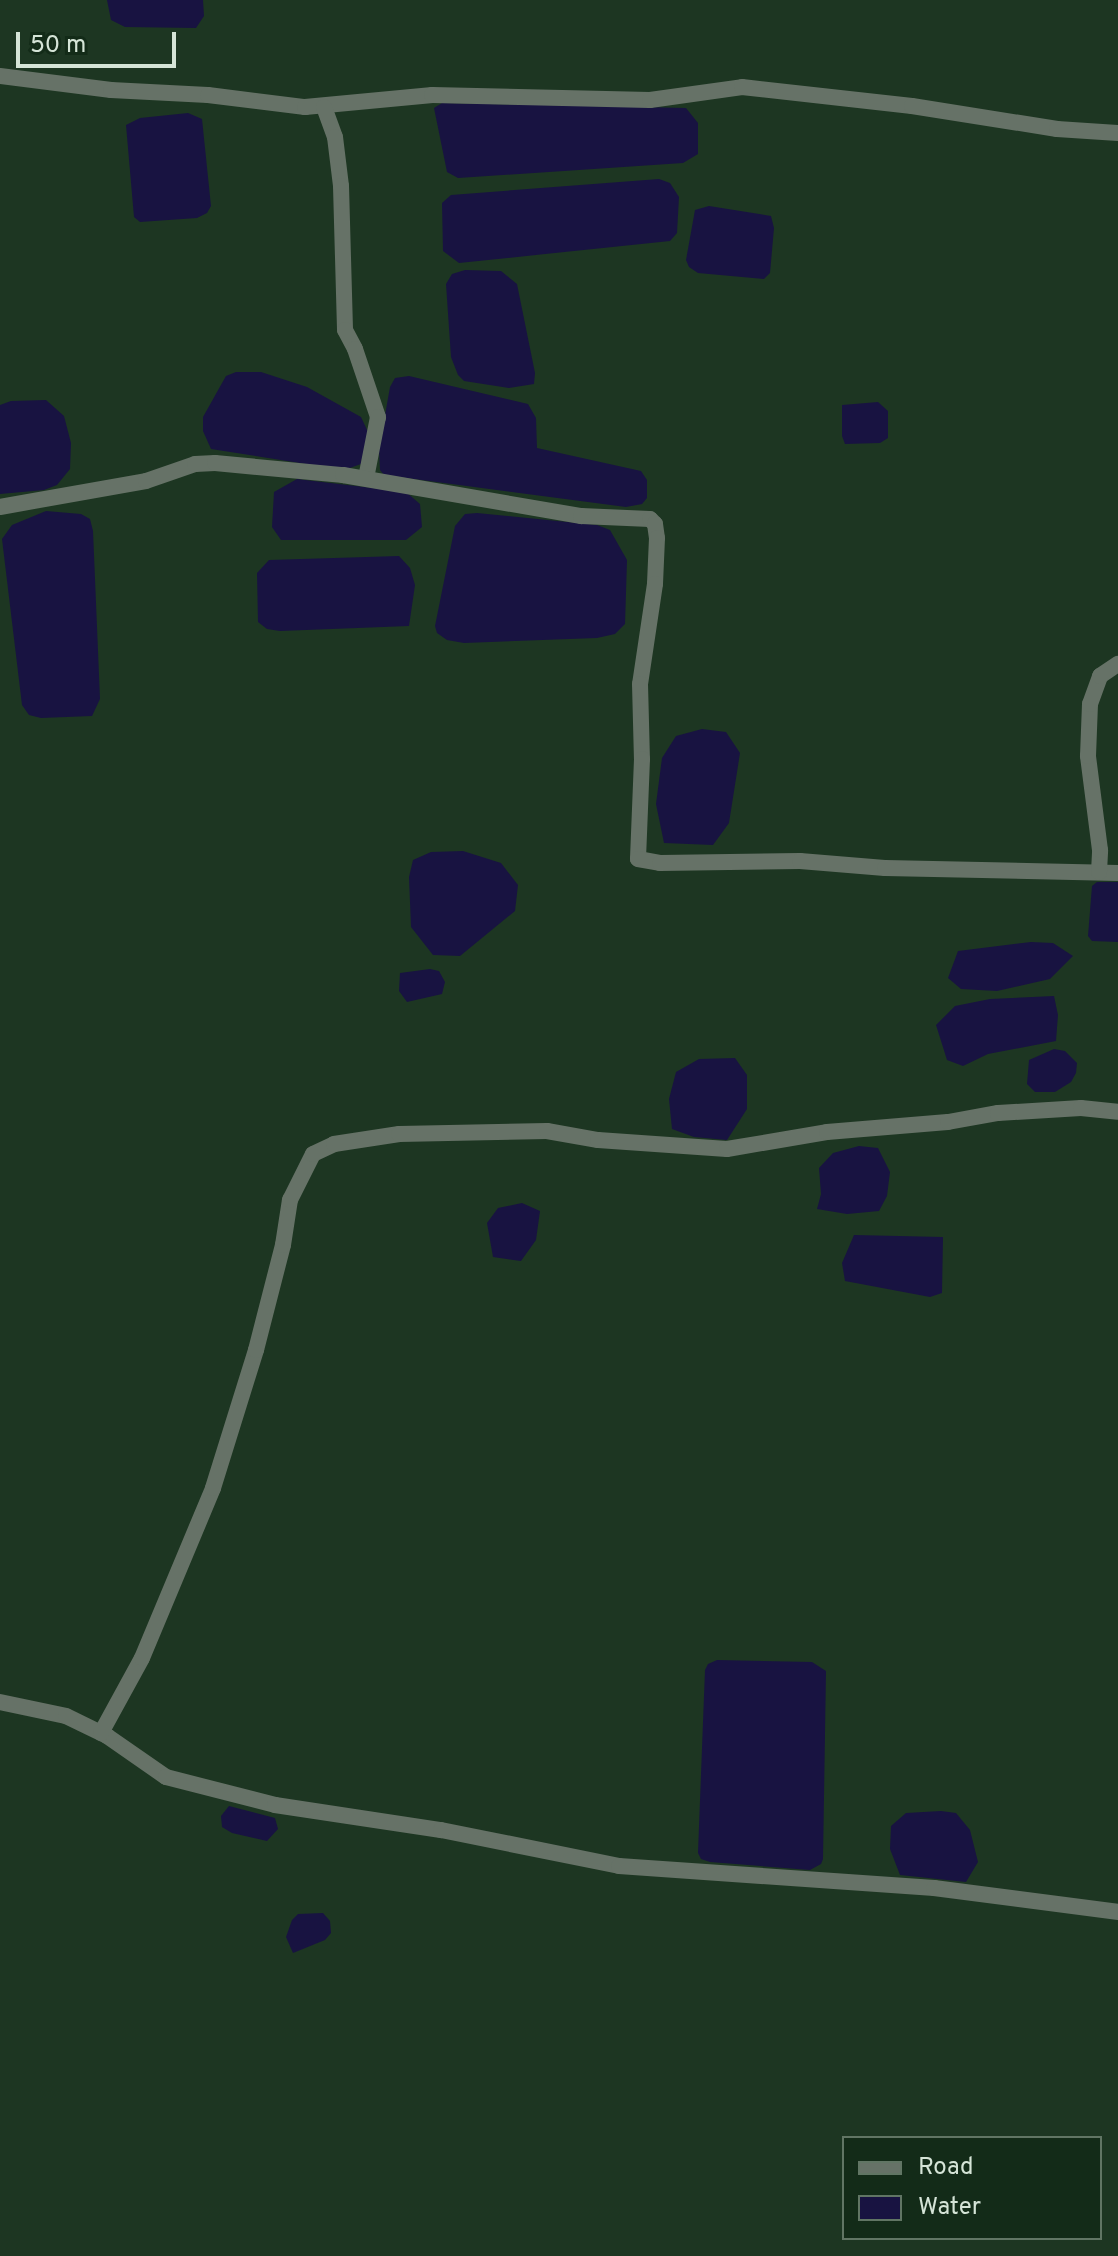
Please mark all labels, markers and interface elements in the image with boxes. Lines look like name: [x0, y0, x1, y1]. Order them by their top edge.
scale bar: [20, 16, 180, 66]
text: 50 m: [30, 31, 86, 61]
legend: [842, 2136, 1102, 2240]
text: Road: [918, 2153, 974, 2183]
text: Water: [918, 2193, 981, 2223]

